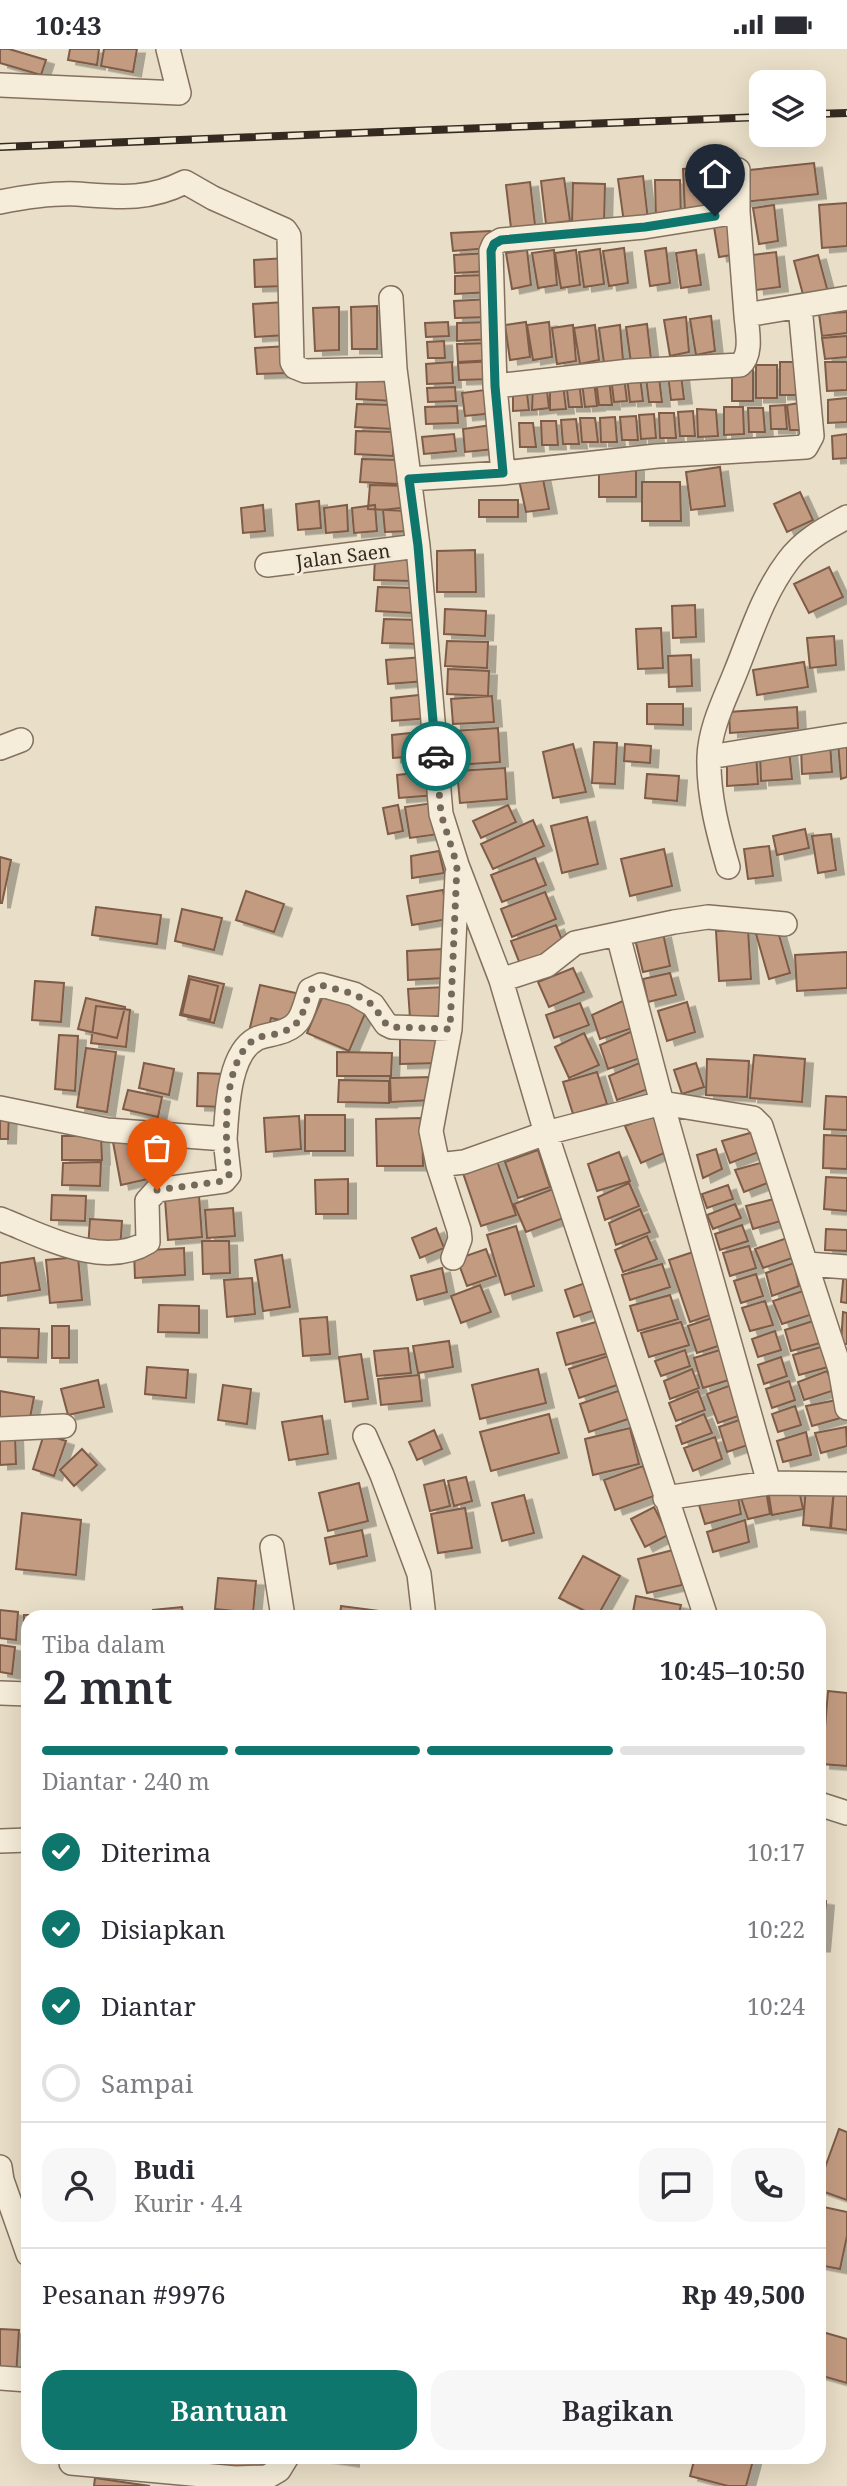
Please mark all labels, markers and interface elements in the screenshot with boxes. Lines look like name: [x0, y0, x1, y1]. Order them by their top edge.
text: 10:43: [35, 7, 102, 43]
map controls: [749, 70, 826, 147]
button: layers: [749, 70, 826, 147]
pin: [685, 144, 745, 216]
icon: home: [696, 155, 734, 193]
street label: Jalan Saen: [293, 537, 392, 575]
courier: [401, 721, 471, 791]
icon: car: [417, 737, 455, 775]
pin: [127, 1118, 187, 1190]
icon: bag: [138, 1129, 176, 1167]
text: Tiba dalam: [42, 1628, 165, 1660]
text: 10:45–10:50: [659, 1652, 805, 1688]
text: 2 mnt: [42, 1655, 173, 1717]
text: Diantar · 240 m: [42, 1765, 210, 1797]
icon: check: [42, 1833, 80, 1871]
text: Diterima: [101, 1834, 211, 1870]
text: 10:17: [747, 1836, 805, 1868]
icon: check: [42, 1910, 80, 1948]
text: Disiapkan: [101, 1911, 226, 1947]
text: 10:22: [747, 1913, 805, 1945]
icon: check: [42, 1987, 80, 2025]
text: Diantar: [101, 1988, 196, 2024]
text: 10:24: [747, 1990, 805, 2022]
text: Sampai: [101, 2065, 193, 2101]
button: person: [42, 2148, 116, 2222]
button: chat: [639, 2148, 713, 2222]
button: phone: [731, 2148, 805, 2222]
text: Budi: [134, 2151, 195, 2187]
text: Kurir · 4.4: [134, 2187, 242, 2219]
text: Pesanan #9976: [42, 2276, 226, 2312]
text: Rp 49,500: [682, 2276, 805, 2312]
button: Bantuan: [42, 2370, 417, 2450]
button: Bagikan: [431, 2370, 805, 2450]

